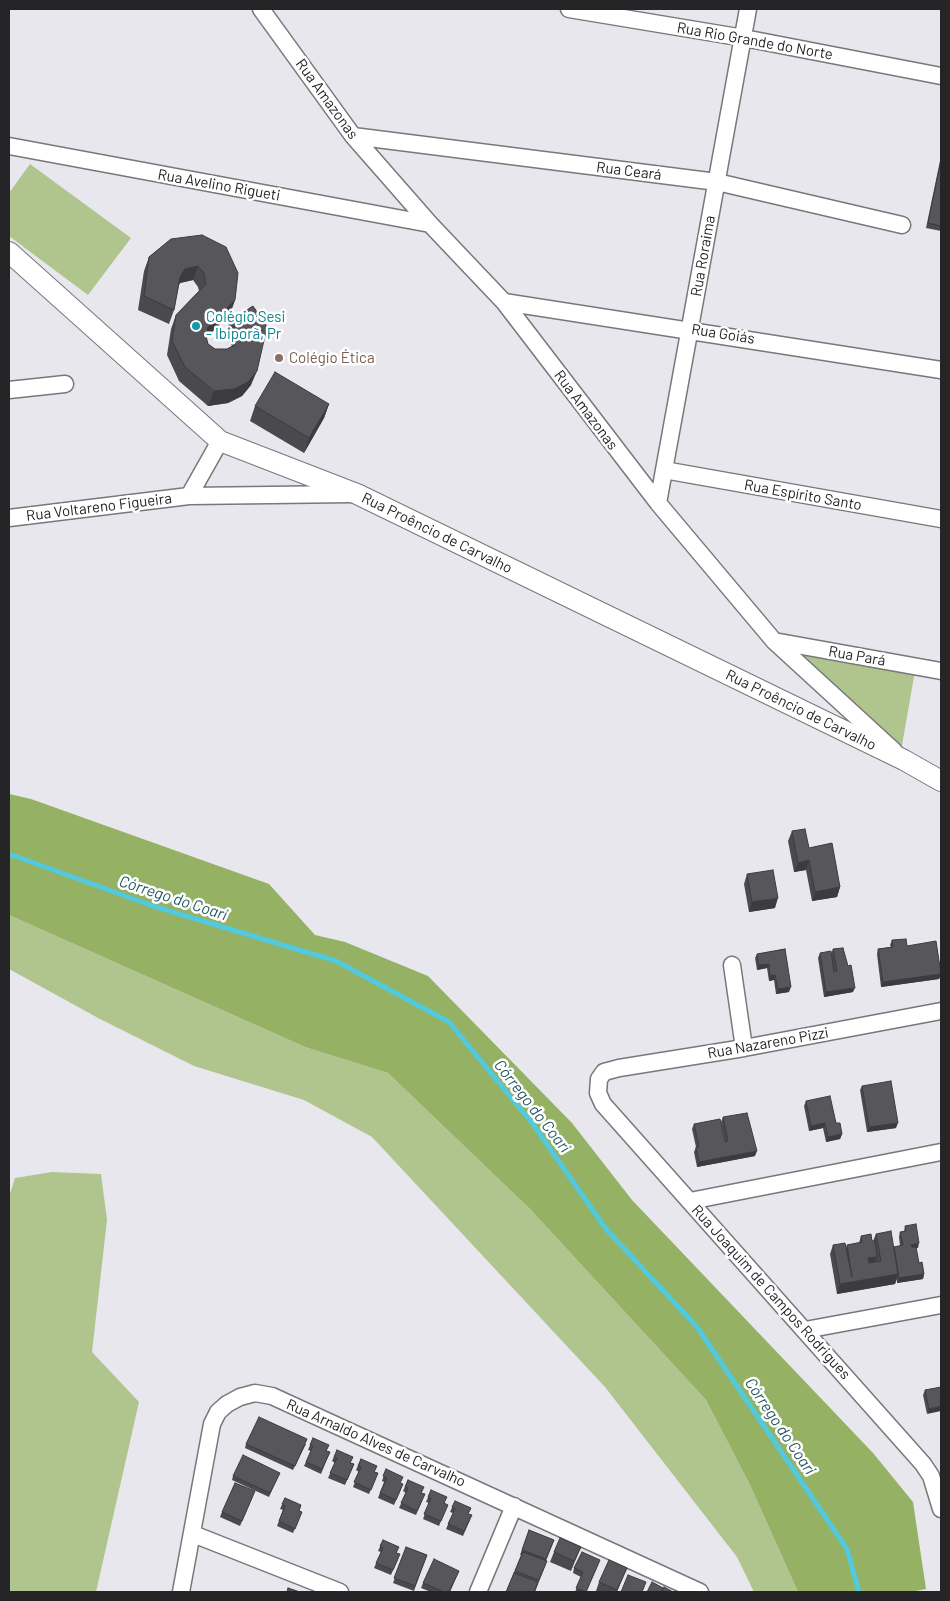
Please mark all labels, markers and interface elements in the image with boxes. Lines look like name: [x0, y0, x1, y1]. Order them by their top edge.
street label: Rua Rio Grande do Norte: [676, 18, 834, 64]
street label: Rua Amazonas: [292, 55, 362, 143]
street label: Rua Ceará: [595, 158, 663, 184]
street label: Rua Avelino Rigueti: [156, 165, 282, 205]
street label: Rua Roraima: [687, 214, 719, 298]
place label: Colégio Sesi - Ibiporã, Pr: [206, 308, 285, 343]
marker: Colégio Sesi - Ibiporã, Pr: [190, 320, 202, 332]
street label: Rua Goiás: [690, 320, 756, 348]
place label: Colégio Ética: [289, 349, 375, 367]
marker: Colégio Ética: [273, 352, 285, 364]
street label: Rua Amazonas: [550, 367, 622, 453]
street label: Rua Espírito Santo: [743, 476, 863, 514]
street label: Rua Voltareno Figueira: [25, 489, 173, 525]
street label: Rua Proêncio de Carvalho: [359, 489, 515, 577]
street label: Rua Pará: [827, 642, 887, 670]
street label: Rua Proêncio de Carvalho: [723, 666, 879, 754]
water label: Córrego do Coarí: [117, 872, 229, 924]
street label: Rua Nazareno Pizzi: [706, 1024, 830, 1062]
water label: Córrego do Coarí: [490, 1056, 574, 1156]
street label: Rua Joaquim de Campos Rodrigues: [688, 1201, 854, 1383]
water label: Córrego do Coarí: [741, 1374, 819, 1478]
street label: Rua Arnaldo Alves de Carvalho: [284, 1395, 468, 1491]

